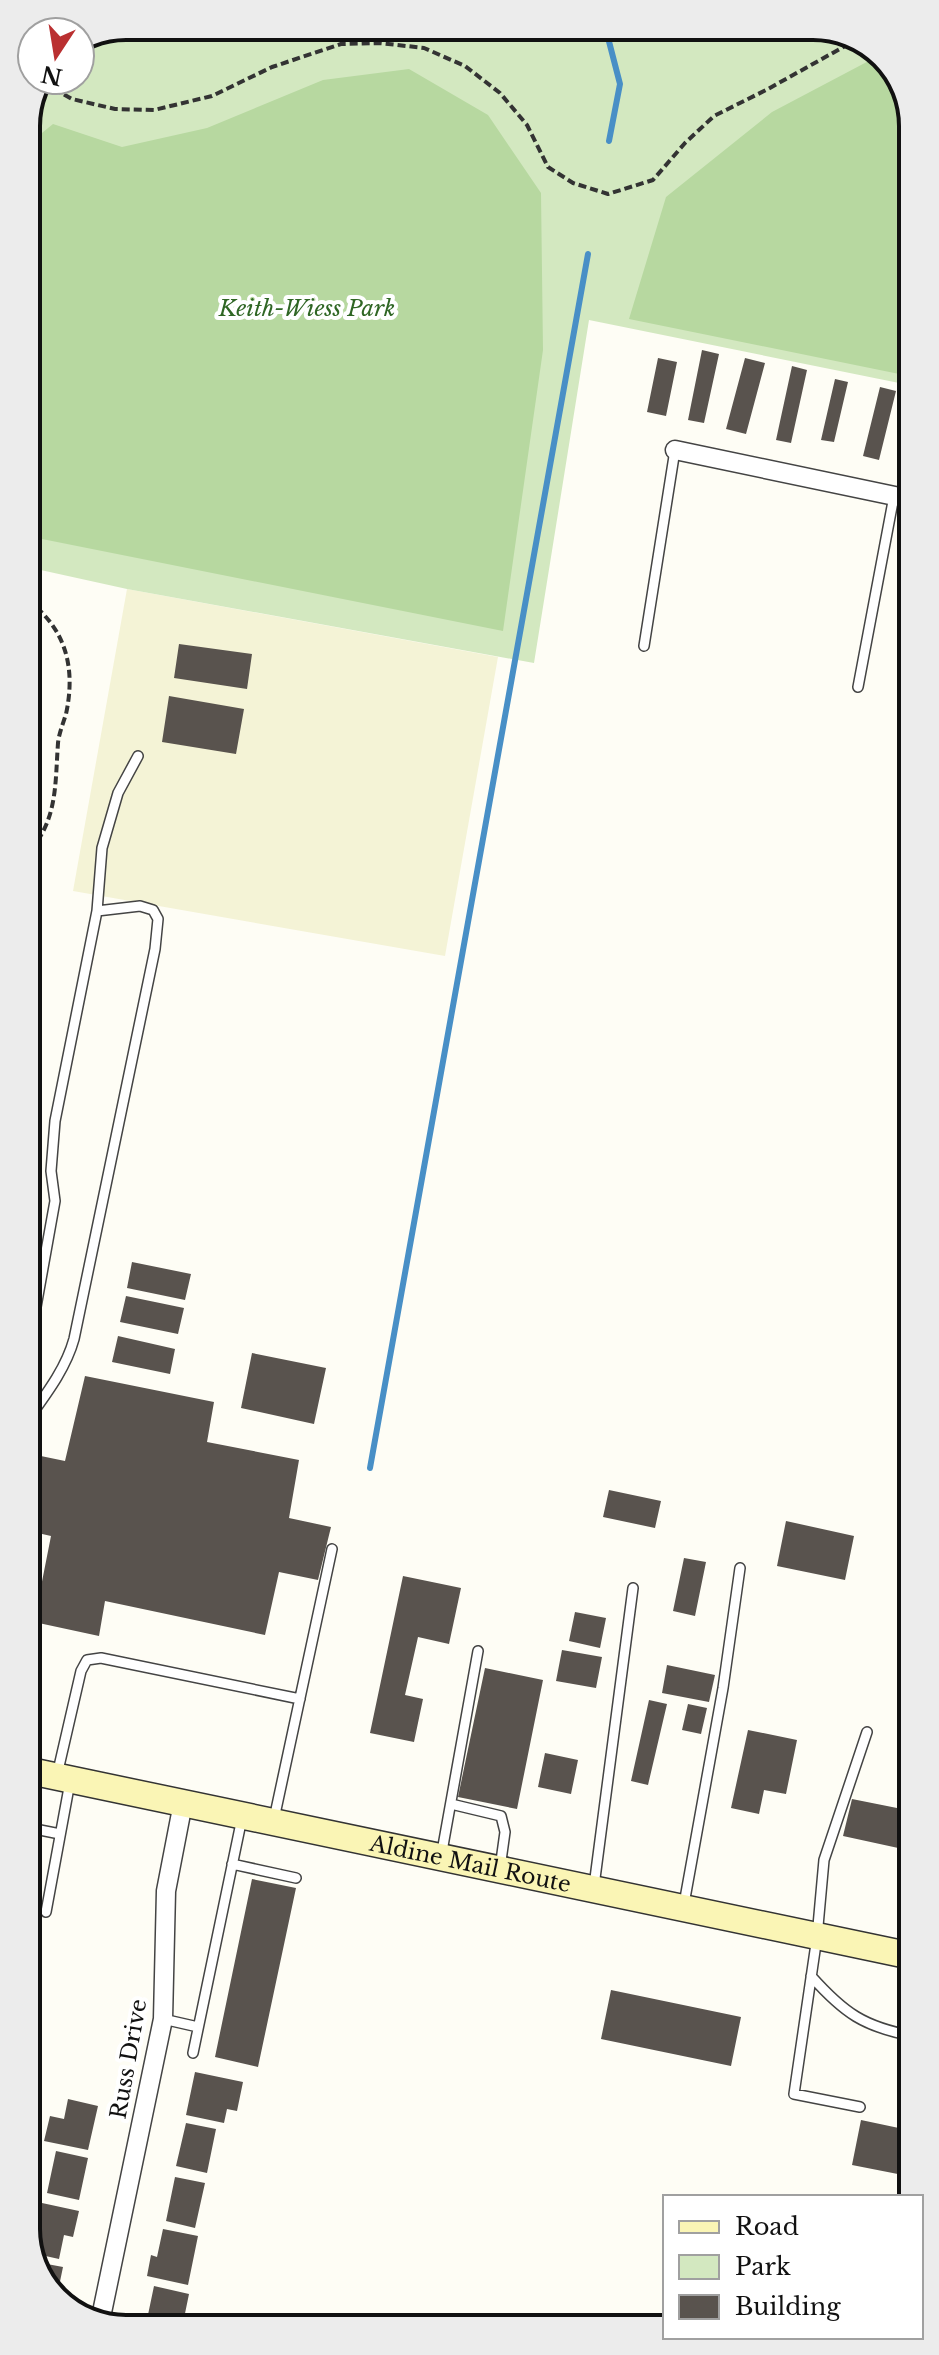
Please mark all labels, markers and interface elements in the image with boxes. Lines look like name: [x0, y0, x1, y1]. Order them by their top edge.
north arrow: [16, 16, 96, 96]
text: N: [39, 60, 65, 90]
park label: Keith-Wiess Park: [218, 295, 395, 322]
street label: Aldine Mail Route: [366, 1829, 573, 1898]
street label: Russ Drive: [105, 1997, 152, 2121]
legend: [663, 2195, 923, 2339]
text: Road: [735, 2212, 799, 2241]
text: Park: [735, 2252, 791, 2281]
text: Building: [735, 2292, 841, 2321]

